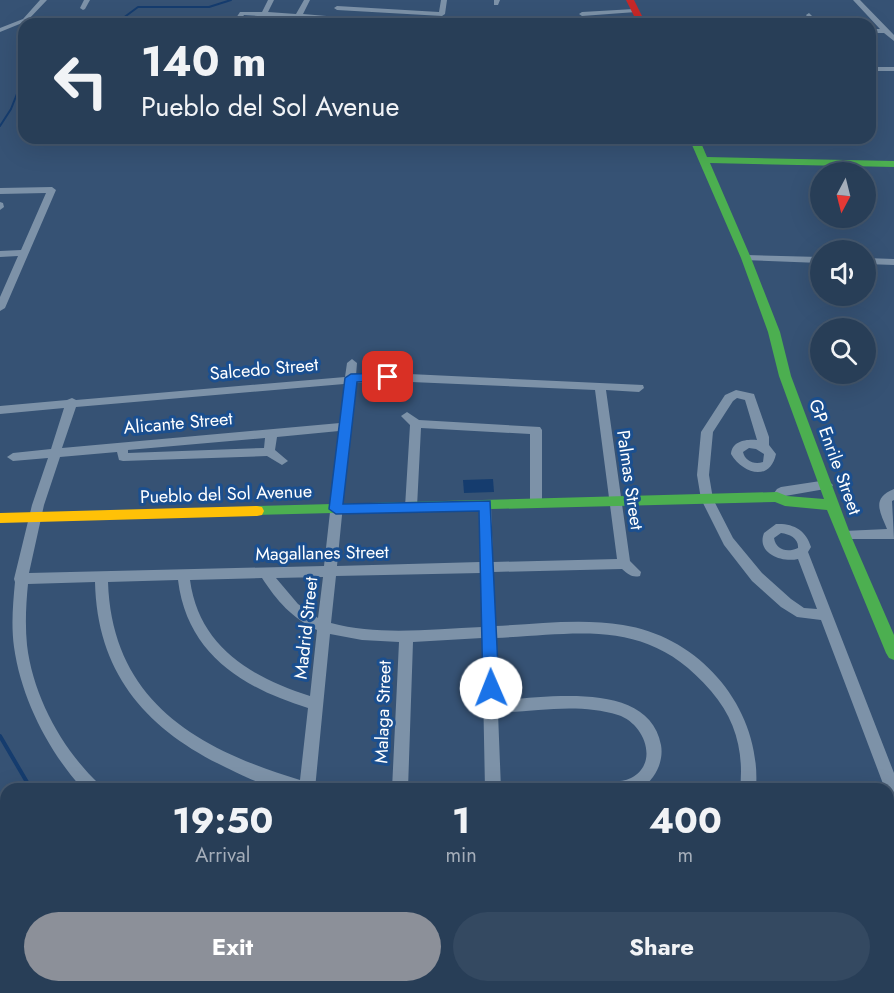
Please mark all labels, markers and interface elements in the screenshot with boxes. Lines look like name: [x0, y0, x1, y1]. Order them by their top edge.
text: 140 m: [141, 31, 267, 92]
icon: left: [42, 42, 120, 120]
text: Pueblo del Sol Avenue: [141, 87, 399, 126]
north arrow: [810, 162, 876, 228]
map controls: [810, 162, 876, 384]
button: sound: [810, 240, 876, 306]
button: search: [810, 318, 876, 384]
street label: Salcedo Street: [209, 351, 320, 387]
pin: [362, 351, 413, 402]
icon: arrive: [371, 360, 404, 393]
street label: GP Enrile Street: [802, 396, 868, 519]
street label: Alicante Street: [122, 405, 234, 441]
street label: Palmas Street: [610, 428, 650, 532]
street label: Pueblo del Sol Avenue: [139, 478, 313, 510]
street label: Magallanes Street: [255, 539, 390, 567]
street label: Madrid Street: [288, 575, 324, 681]
position arrow: [459, 656, 523, 720]
street label: Malaga Street: [368, 659, 398, 764]
text: 19:50: [172, 794, 273, 846]
text: 1: [452, 794, 470, 846]
text: 400: [649, 794, 722, 846]
text: Arrival: [195, 841, 250, 870]
text: min: [445, 841, 477, 870]
text: m: [678, 841, 693, 870]
button: Exit: [24, 912, 441, 981]
button: Share: [453, 912, 870, 981]

